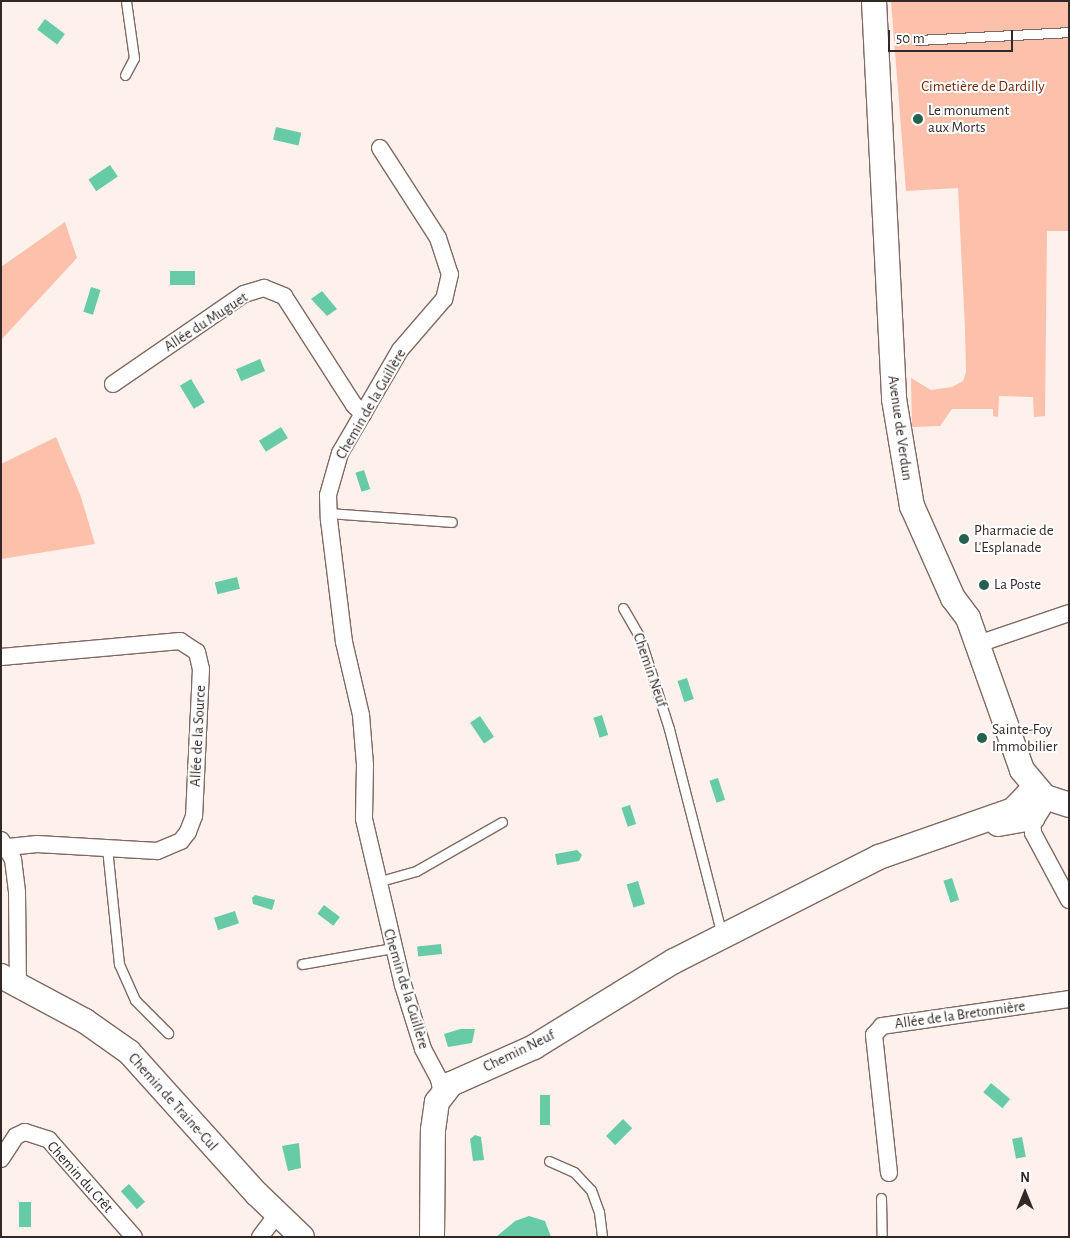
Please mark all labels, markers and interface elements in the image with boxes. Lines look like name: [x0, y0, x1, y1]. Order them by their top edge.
scale bar: [890, 20, 1015, 52]
text: 50 m: [896, 31, 925, 46]
park label: Cimetière de Dardilly: [921, 78, 1045, 96]
place label: Le monument aux Morts: [928, 101, 1009, 136]
marker: Le monument aux Morts: [912, 113, 924, 125]
street label: Allée du Muguet: [161, 288, 251, 356]
street label: Chemin de la Guillère: [332, 346, 410, 462]
street label: Avenue de Verdun: [884, 374, 916, 482]
place label: Pharmacie de L'Esplanade: [974, 521, 1054, 556]
marker: Pharmacie de L'Esplanade: [958, 533, 970, 545]
place label: La Poste: [994, 576, 1041, 594]
marker: La Poste: [978, 579, 990, 591]
street label: Chemin Neuf: [629, 631, 671, 709]
street label: Allée de la Source: [186, 685, 210, 787]
place label: Sainte-Foy Immobilier: [992, 720, 1058, 755]
marker: Sainte-Foy Immobilier: [976, 732, 988, 744]
street label: Chemin de la Guillère: [379, 927, 433, 1051]
street label: Allée de la Bretonnière: [894, 997, 1026, 1033]
street label: Chemin Neuf: [480, 1026, 558, 1076]
street label: Chemin de Traine-Cul: [124, 1049, 222, 1155]
street label: Chemin du Crêt: [43, 1137, 117, 1217]
north arrow: [1000, 1168, 1050, 1218]
text: N: [1020, 1171, 1030, 1185]

